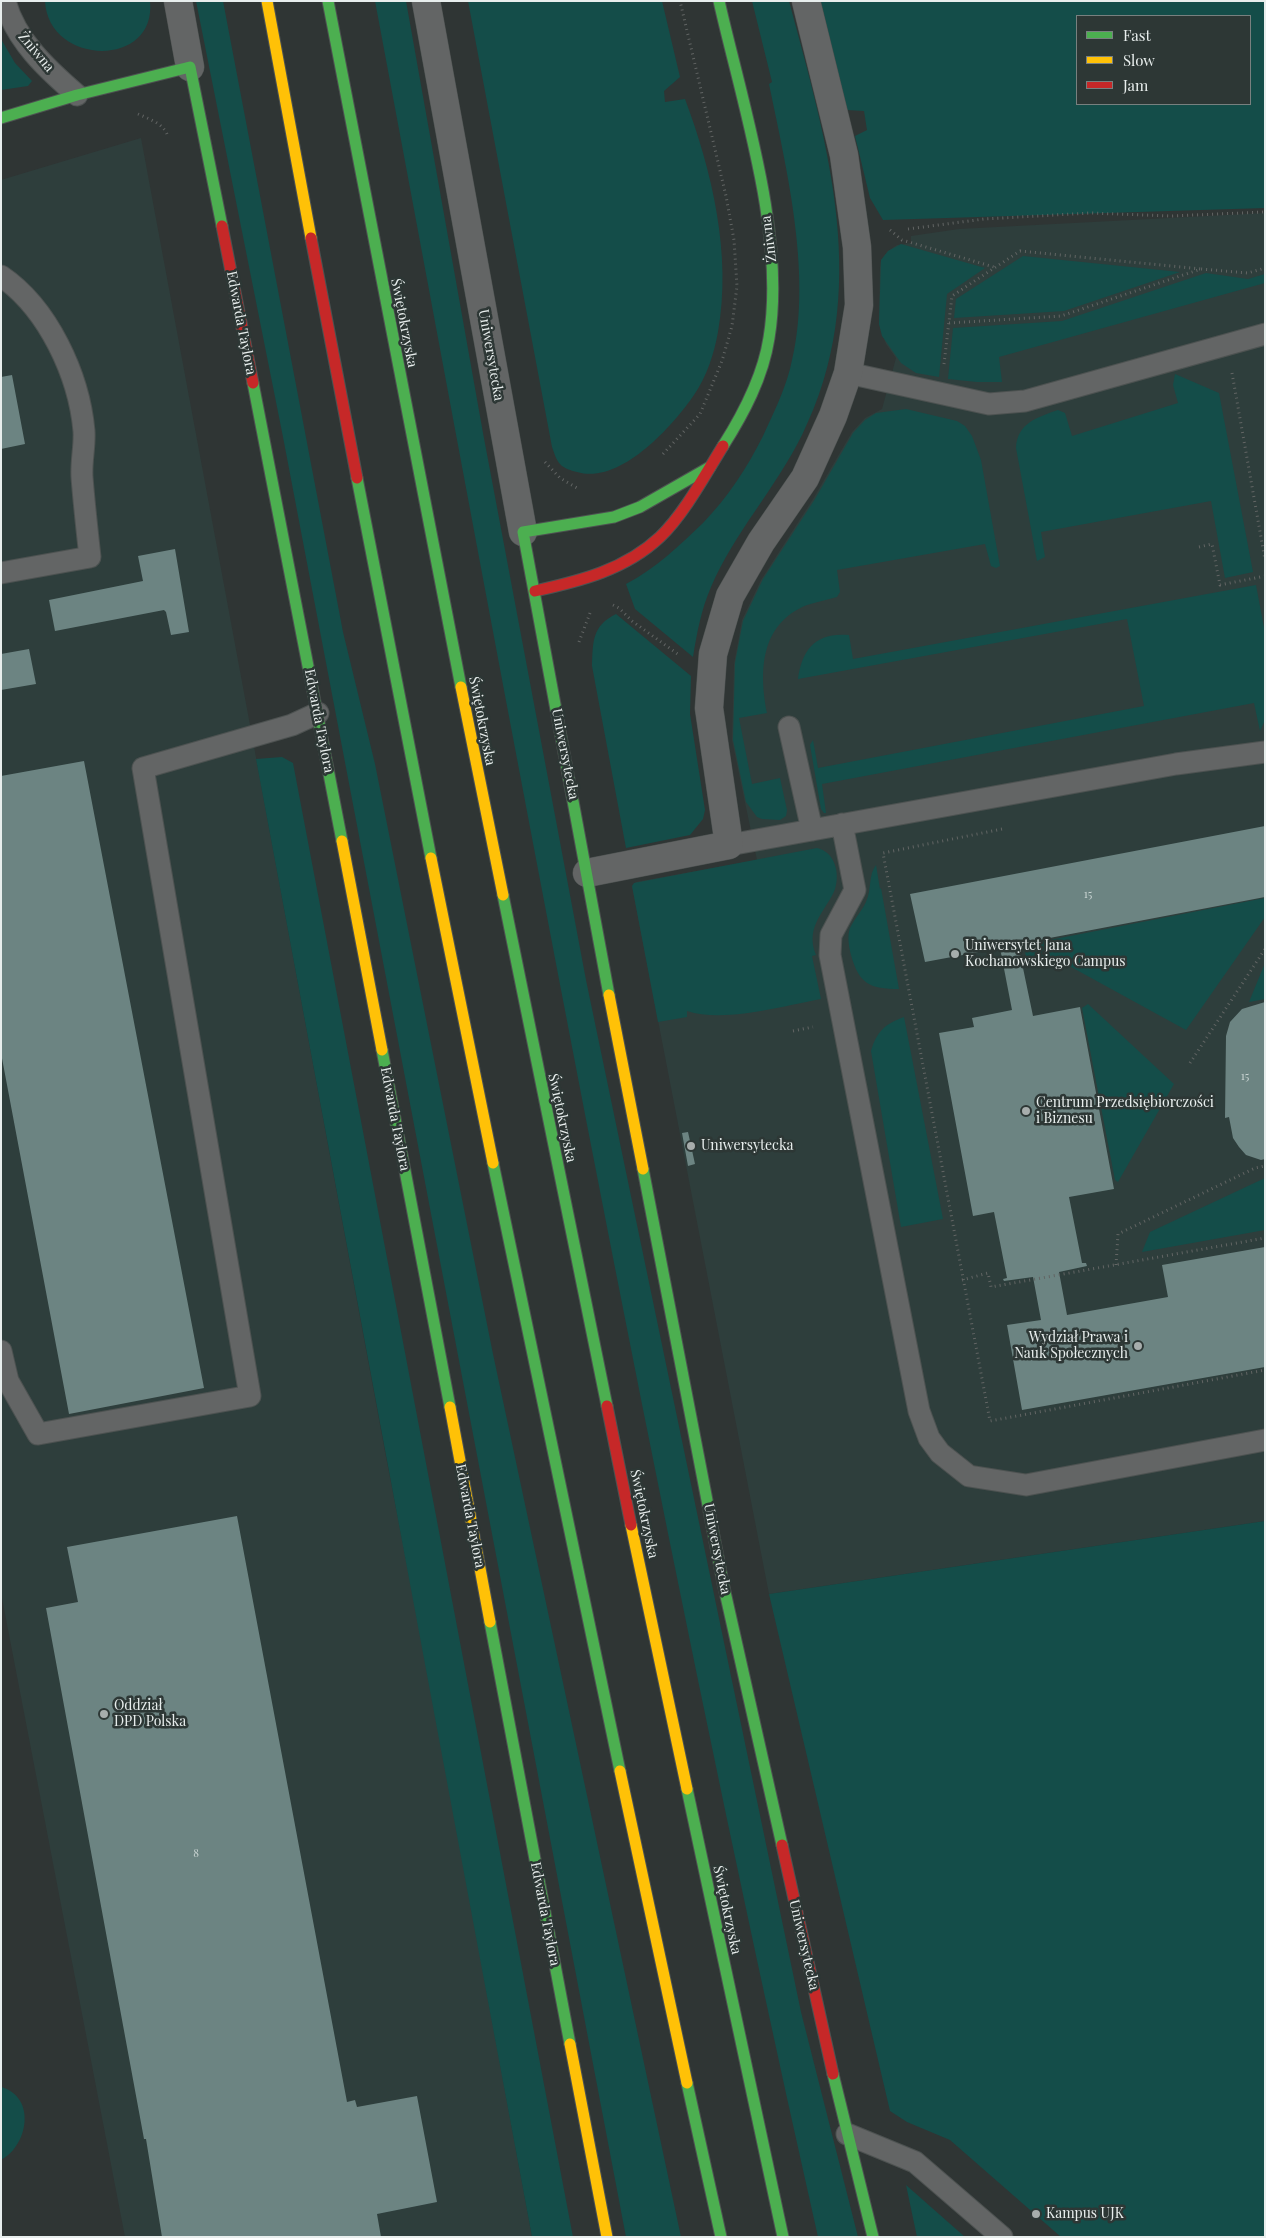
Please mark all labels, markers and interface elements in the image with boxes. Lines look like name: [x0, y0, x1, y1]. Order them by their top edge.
legend: [1076, 15, 1251, 105]
text: Fast: [1123, 25, 1151, 45]
street label: Żniwna: [14, 29, 58, 75]
text: Slow: [1123, 50, 1155, 70]
text: Jam: [1123, 75, 1148, 95]
street label: Żniwna: [758, 215, 780, 263]
street label: Edwarda Taylora: [223, 270, 259, 376]
street label: Świętokrzyska: [387, 277, 421, 369]
street label: Uniwersytecka: [475, 308, 507, 402]
street label: Edwarda Taylora: [301, 668, 337, 774]
street label: Świętokrzyska: [465, 675, 499, 767]
street label: Uniwersytecka: [548, 707, 582, 801]
house number: 15: [1084, 888, 1092, 902]
place label: Uniwersytet Jana Kochanowskiego Campus: [965, 938, 1126, 970]
marker: Uniwersytet Jana Kochanowskiego Campus: [949, 948, 961, 960]
street label: Edwarda Taylora: [377, 1066, 413, 1172]
house number: 15: [1241, 1070, 1249, 1084]
street label: Świętokrzyska: [544, 1072, 580, 1164]
place label: Centrum Przedsiębiorczości i Biznesu: [1036, 1095, 1214, 1128]
marker: Centrum Przedsiębiorczości i Biznesu: [1020, 1105, 1032, 1117]
place label: Uniwersytecka: [701, 1138, 793, 1154]
marker: Uniwersytecka: [685, 1140, 697, 1152]
place label: Wydział Prawa i Nauk Społecznych: [1014, 1330, 1128, 1362]
marker: Wydział Prawa i Nauk Społecznych: [1132, 1340, 1144, 1352]
street label: Edwarda Taylora: [452, 1463, 488, 1569]
street label: Świętokrzyska: [626, 1468, 662, 1560]
street label: Uniwersytecka: [700, 1502, 734, 1596]
place label: Oddział DPD Polska: [114, 1698, 186, 1730]
marker: Oddział DPD Polska: [98, 1708, 110, 1720]
house number: 8: [193, 1847, 199, 1861]
street label: Edwarda Taylora: [527, 1861, 563, 1967]
street label: Świętokrzyska: [709, 1864, 745, 1956]
street label: Uniwersytecka: [785, 1898, 823, 1992]
place label: Kampus UJK: [1046, 2206, 1124, 2222]
marker: Kampus UJK: [1030, 2208, 1042, 2220]

